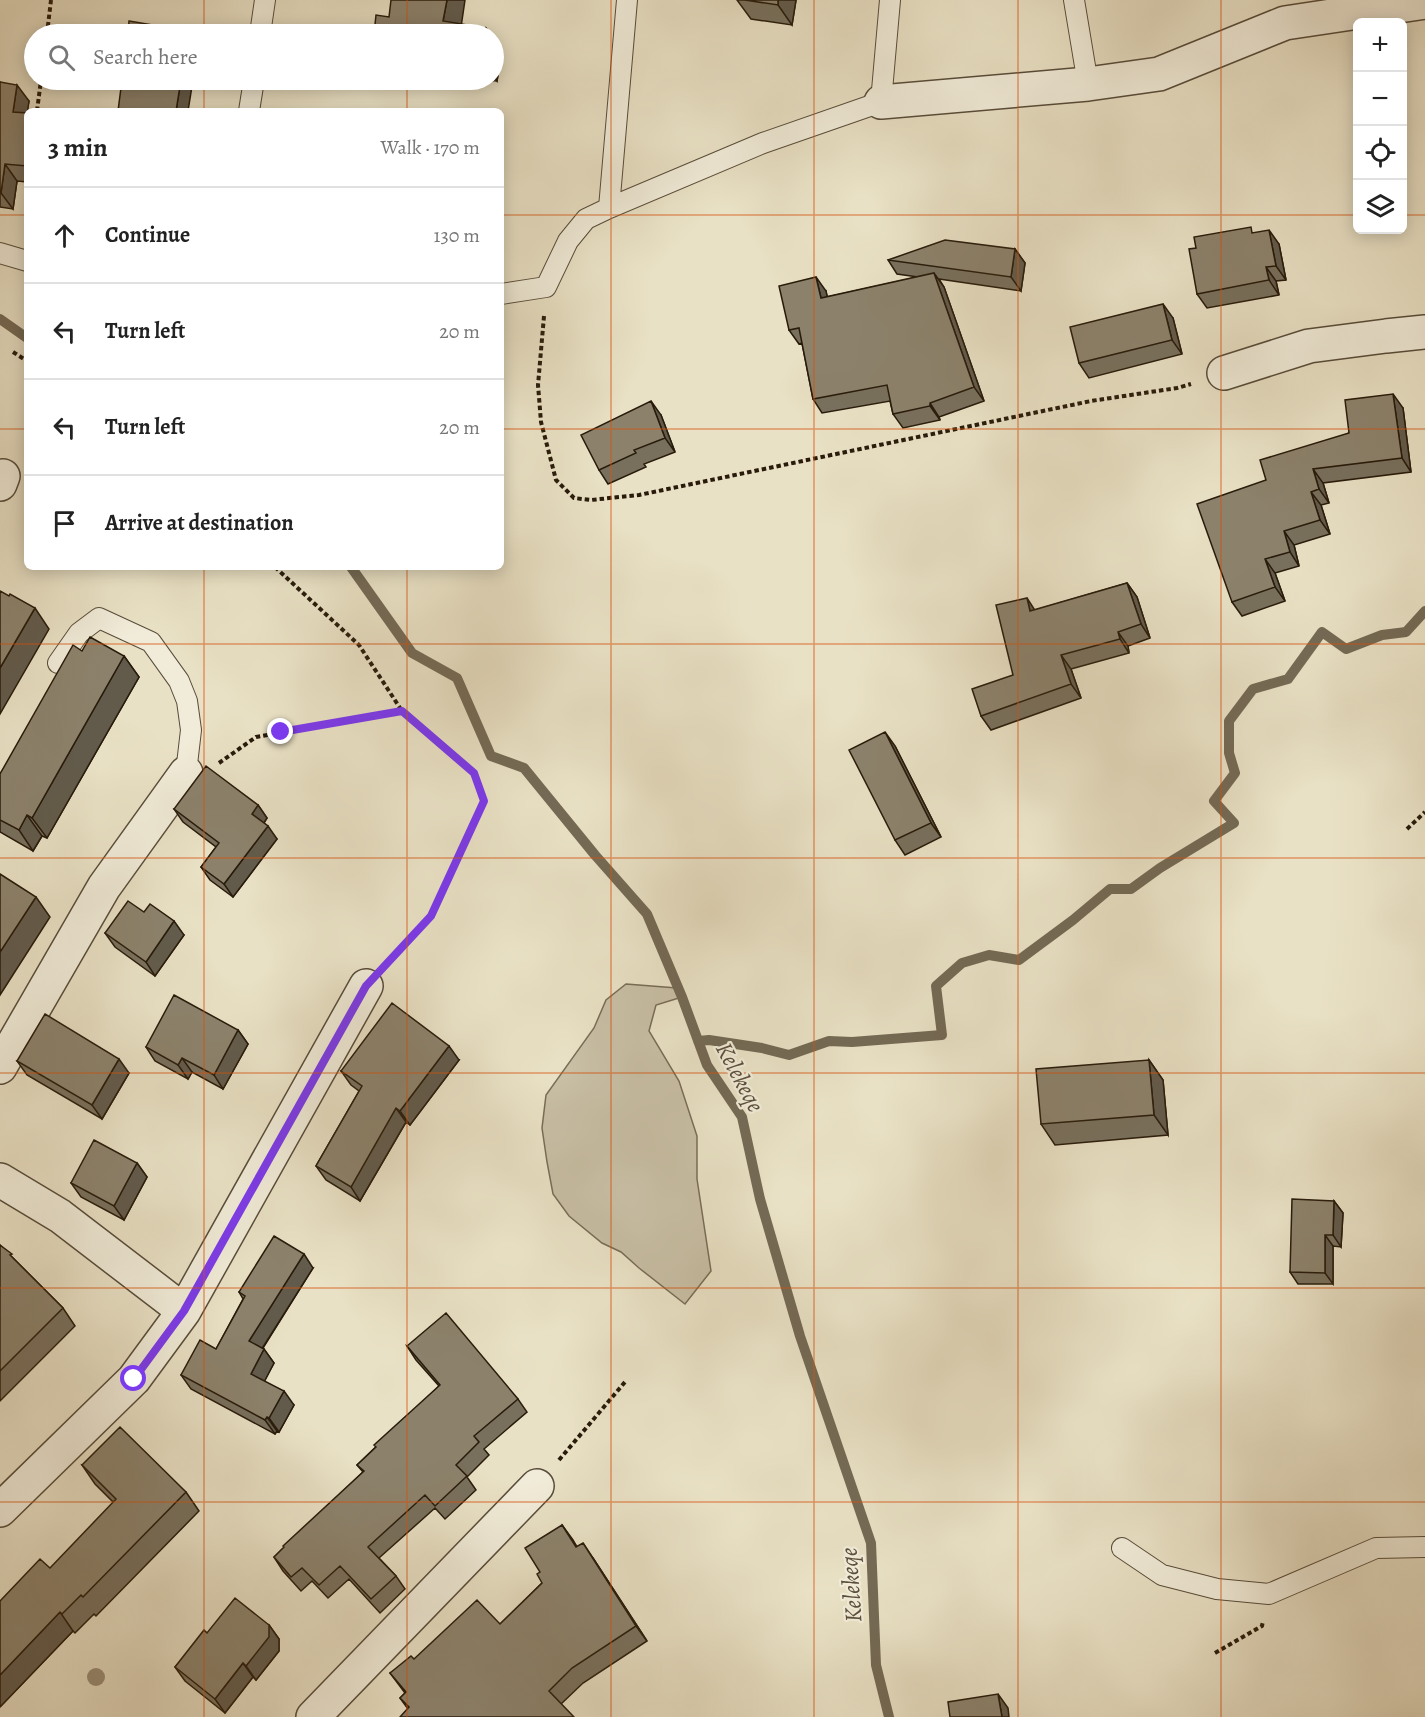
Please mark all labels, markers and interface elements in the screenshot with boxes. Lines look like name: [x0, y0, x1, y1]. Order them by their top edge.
map controls: [1353, 18, 1407, 234]
button: +: [1353, 18, 1407, 72]
search box: [24, 24, 504, 90]
icon: search: [45, 41, 78, 74]
text: Search here: [93, 42, 198, 72]
button: −: [1353, 72, 1407, 126]
button: locate: [1353, 126, 1407, 180]
text: 3 min: [48, 130, 108, 165]
text: Walk · 170 m: [380, 134, 480, 161]
button: layers: [1353, 180, 1407, 234]
icon: ahead: [48, 219, 81, 252]
text: Continue: [105, 220, 190, 250]
text: 130 m: [434, 222, 480, 249]
icon: left: [48, 315, 81, 348]
text: Turn left: [105, 316, 185, 346]
text: 20 m: [439, 318, 480, 345]
icon: left: [48, 411, 81, 444]
text: Turn left: [105, 412, 185, 442]
text: 20 m: [439, 414, 480, 441]
icon: arrive: [48, 507, 81, 540]
text: Arrive at destination: [105, 508, 294, 538]
route end: [267, 718, 293, 744]
water label: Kelekeqe: [708, 1036, 772, 1118]
route start: [120, 1365, 146, 1391]
water label: Kelekeqe: [832, 1546, 870, 1624]

